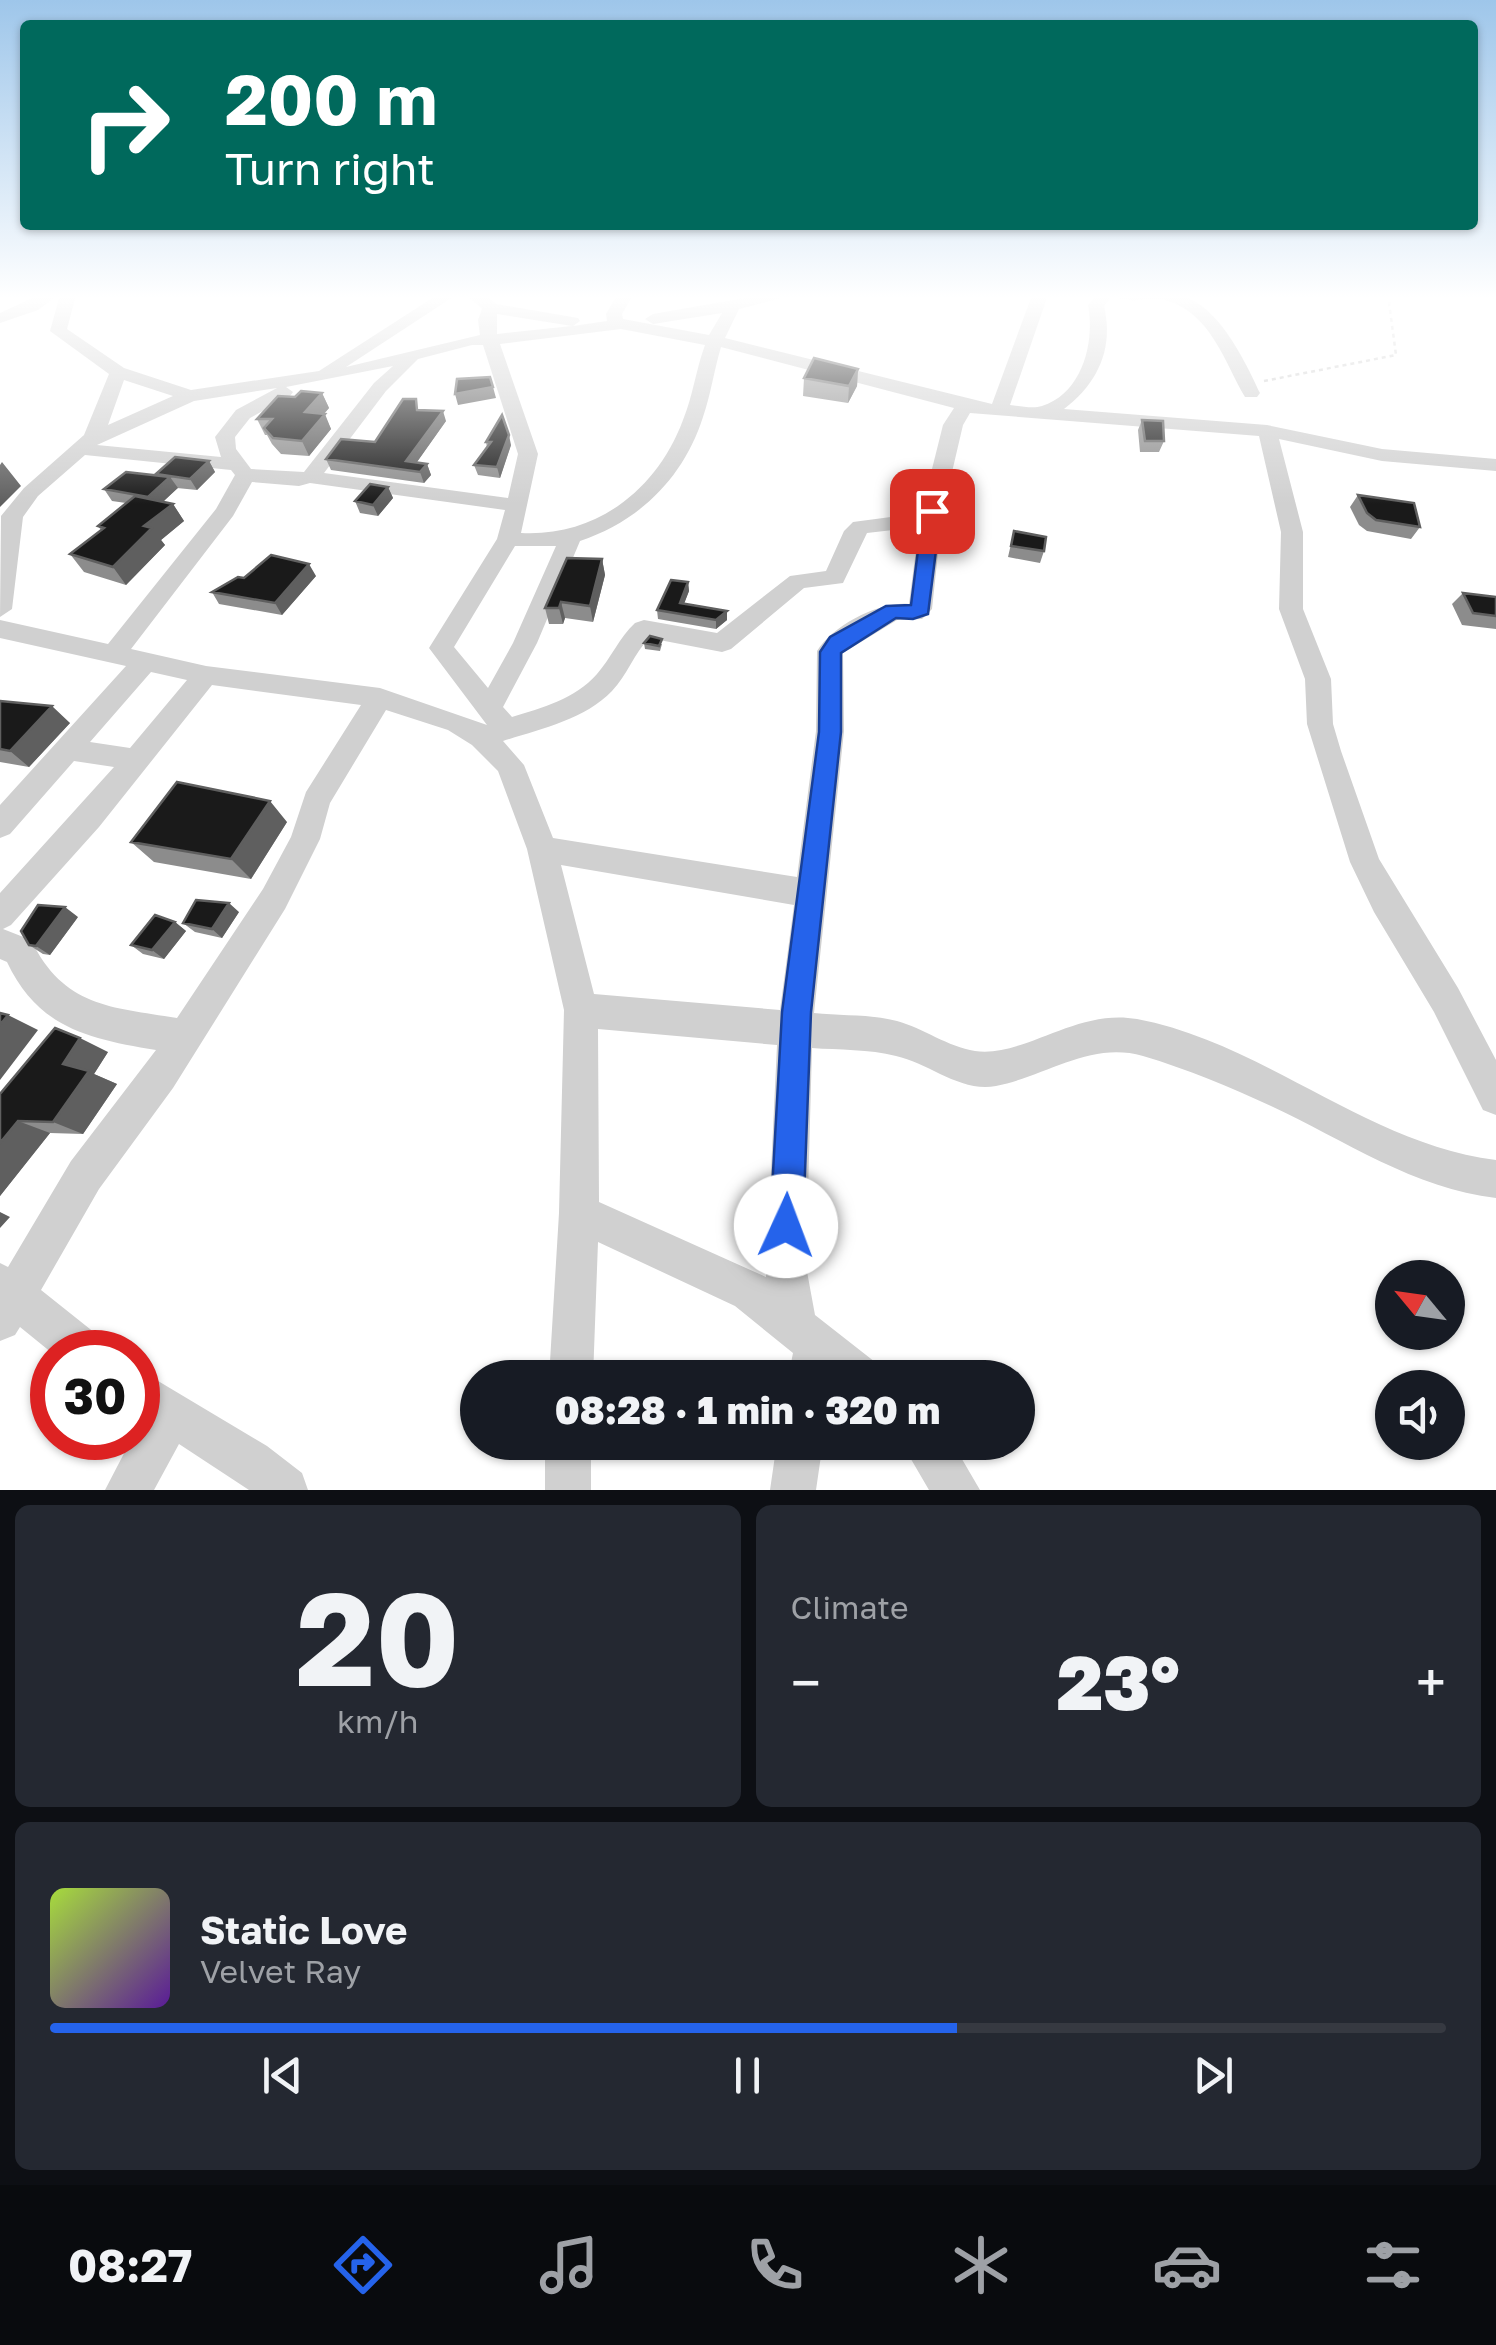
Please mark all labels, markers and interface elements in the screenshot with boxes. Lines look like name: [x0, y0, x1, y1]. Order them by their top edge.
text: 200 m: [225, 56, 437, 140]
icon: right: [60, 60, 190, 190]
text: Turn right: [225, 141, 435, 195]
pin: [890, 469, 975, 554]
icon: arrive: [905, 484, 960, 539]
position arrow: [734, 1174, 838, 1278]
north arrow: [1375, 1260, 1465, 1350]
map controls: [1375, 1260, 1465, 1460]
speed limit sign: 30: [30, 1330, 160, 1460]
button: sound: [1375, 1370, 1465, 1460]
text: 08:28 · 1 min · 320 m: [555, 1387, 940, 1432]
text: 20: [296, 1559, 460, 1715]
text: Climate: [791, 1588, 909, 1626]
text: 23°: [1057, 1636, 1180, 1727]
text: −: [791, 1649, 821, 1715]
text: +: [1416, 1649, 1446, 1715]
text: km/h: [337, 1702, 418, 1740]
text: Static Love: [200, 1907, 407, 1952]
text: Velvet Ray: [200, 1952, 361, 1990]
icon: previous: [255, 2048, 310, 2103]
icon: pause: [720, 2048, 775, 2103]
icon: next: [1186, 2048, 1241, 2103]
icon: directions: [328, 2230, 398, 2300]
icon: music: [534, 2230, 604, 2300]
icon: phone: [740, 2230, 810, 2300]
icon: climate: [946, 2230, 1016, 2300]
icon: car: [1152, 2230, 1222, 2300]
icon: filters: [1358, 2230, 1428, 2300]
text: 08:27: [68, 2238, 192, 2292]

